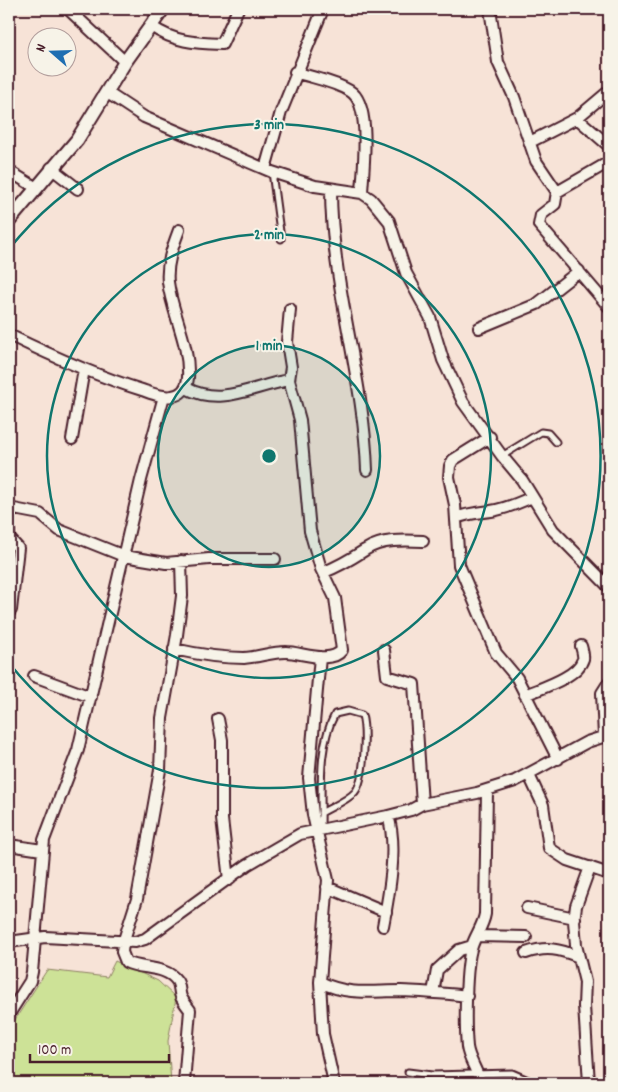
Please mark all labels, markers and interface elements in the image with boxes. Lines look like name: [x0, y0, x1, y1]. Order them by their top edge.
north arrow: [28, 28, 78, 78]
text: N: [31, 41, 52, 55]
text: 3 min: [254, 115, 284, 137]
text: 2 min: [254, 225, 284, 247]
text: 1 min: [256, 336, 282, 358]
centre of rings: [260, 447, 278, 465]
scale bar: [30, 1032, 169, 1064]
text: 100 m: [38, 1040, 71, 1062]

